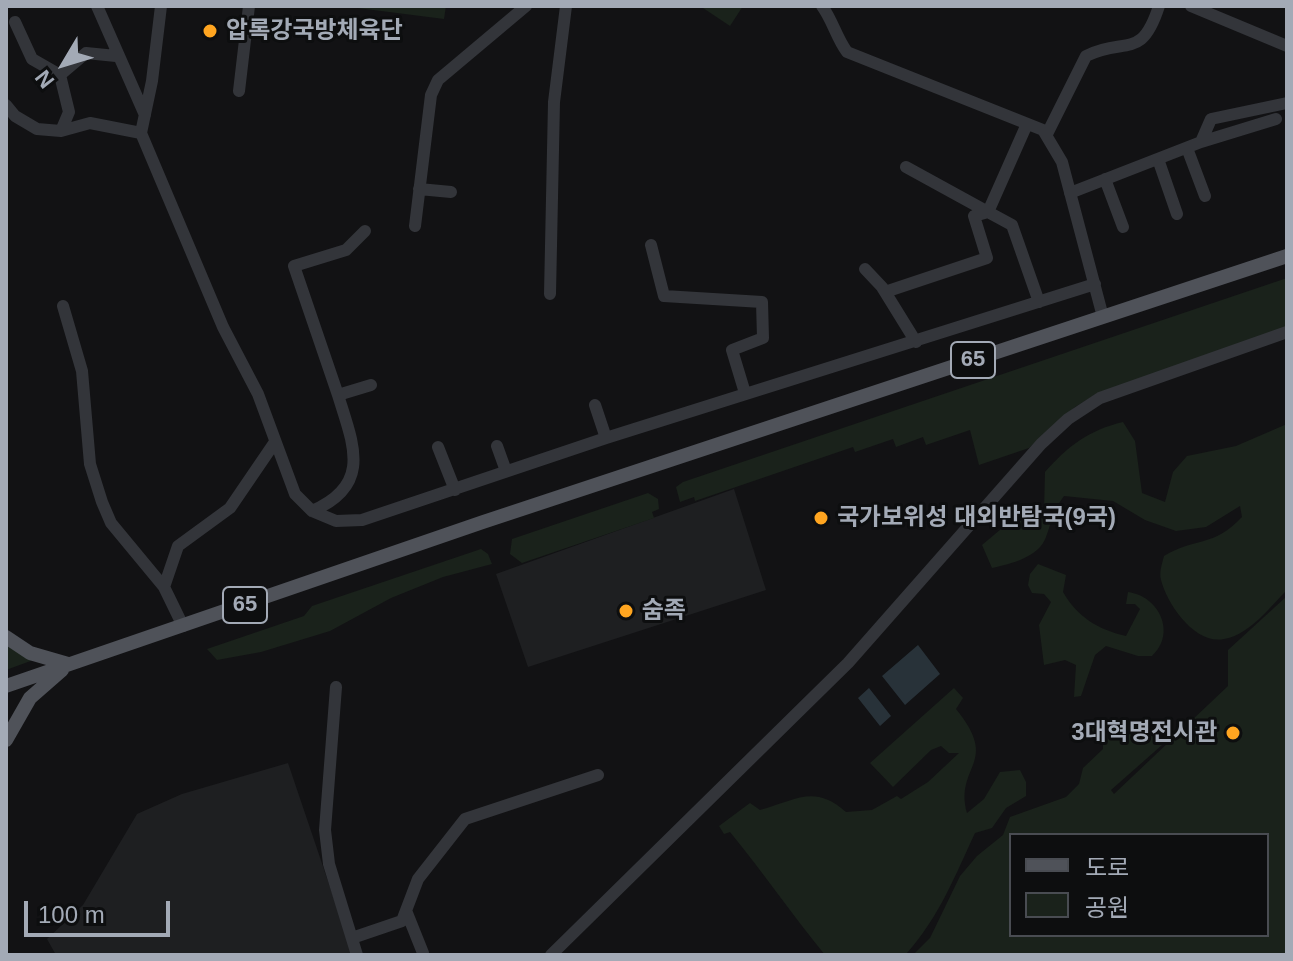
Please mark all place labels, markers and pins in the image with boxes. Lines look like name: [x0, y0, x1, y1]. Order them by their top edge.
place label: 압록강국방체육단: [226, 17, 403, 45]
marker: 압록강국방체육단: [201, 22, 219, 40]
place label: 국가보위성 대외반탐국(9국): [837, 504, 1116, 532]
marker: 국가보위성 대외반탐국(9국): [812, 509, 830, 527]
place label: 숨족: [642, 597, 686, 625]
marker: 숨족: [617, 602, 635, 620]
place label: 3대혁명전시관: [1071, 719, 1217, 747]
marker: 3대혁명전시관: [1224, 724, 1242, 742]

